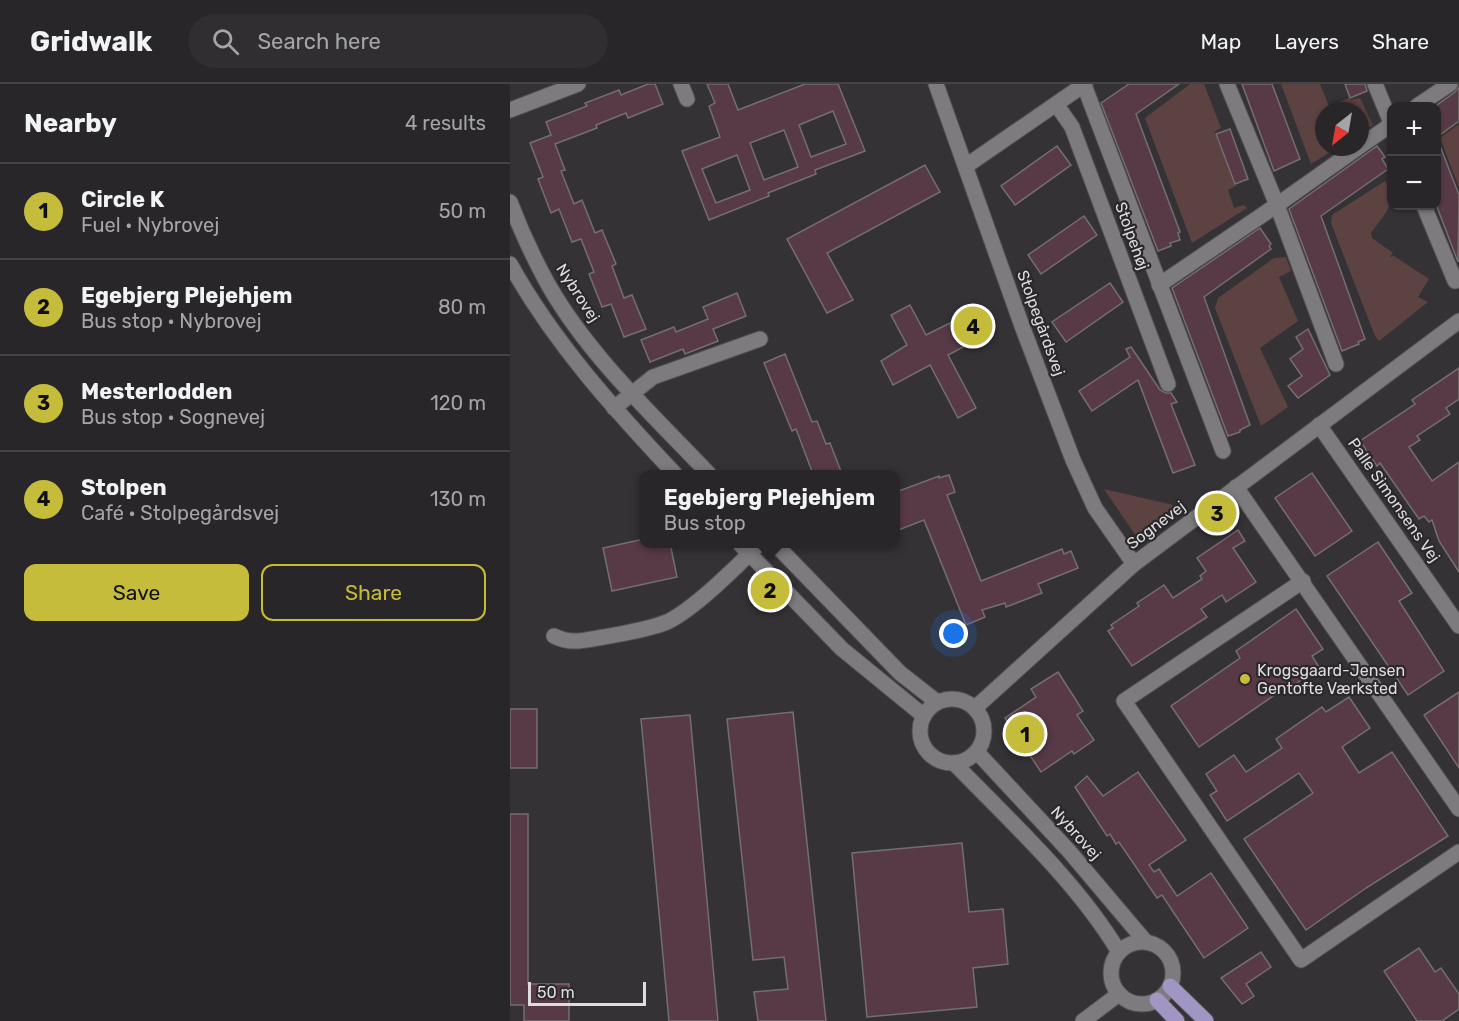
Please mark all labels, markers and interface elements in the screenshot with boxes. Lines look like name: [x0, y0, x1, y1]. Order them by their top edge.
search box: [188, 14, 608, 68]
text: Gridwalk: [30, 25, 152, 58]
icon: search: [209, 25, 242, 58]
text: Search here: [257, 28, 381, 55]
text: Map: [1200, 29, 1241, 54]
text: Layers: [1274, 29, 1339, 54]
text: Share: [1372, 29, 1429, 54]
north arrow: [1315, 102, 1369, 156]
map controls: [1387, 102, 1441, 210]
button: +: [1387, 102, 1441, 156]
text: Nearby: [24, 108, 117, 139]
text: 4 results: [405, 111, 486, 135]
button: −: [1387, 156, 1441, 210]
text: Circle K: [81, 186, 164, 213]
text: 1: [39, 199, 48, 223]
text: 50 m: [439, 199, 486, 223]
street label: Stolpehøj: [1111, 199, 1153, 273]
text: Fuel · Nybrovej: [81, 213, 219, 237]
street label: Nybrovej: [552, 260, 604, 326]
street label: Stolpegårdsvej: [1013, 268, 1069, 378]
text: Egebjerg Plejehjem: [81, 282, 292, 309]
text: 2: [37, 295, 50, 319]
text: 80 m: [438, 295, 486, 319]
pin: 4: [954, 304, 992, 348]
text: Bus stop · Nybrovej: [81, 309, 262, 333]
text: Mesterlodden: [81, 378, 232, 405]
text: 3: [37, 391, 50, 415]
text: 120 m: [430, 391, 486, 415]
text: Bus stop · Sognevej: [81, 405, 265, 429]
street label: Palle Simonsens Vej: [1344, 434, 1444, 566]
popup: [639, 470, 900, 548]
text: Stolpen: [81, 474, 167, 501]
text: Egebjerg Plejehjem: [664, 484, 875, 511]
text: 4: [37, 487, 50, 511]
text: 130 m: [430, 487, 486, 511]
pin: 3: [1198, 490, 1236, 536]
street label: Sognevej: [1123, 497, 1189, 553]
text: Café · Stolpegårdsvej: [81, 501, 279, 525]
text: Bus stop: [664, 511, 746, 535]
button: Save: [24, 564, 249, 621]
button: Share: [261, 564, 486, 621]
pin: 2: [750, 568, 790, 612]
your location: [939, 619, 968, 648]
place label: Krogsgaard-Jensen Gentofte Værksted: [1257, 661, 1405, 698]
marker: Krogsgaard-Jensen Gentofte Værksted: [1238, 672, 1252, 686]
pin: 1: [1006, 712, 1044, 756]
street label: Nybrovej: [1047, 802, 1105, 864]
scale bar: [528, 979, 646, 1006]
text: 50 m: [537, 983, 575, 1002]

